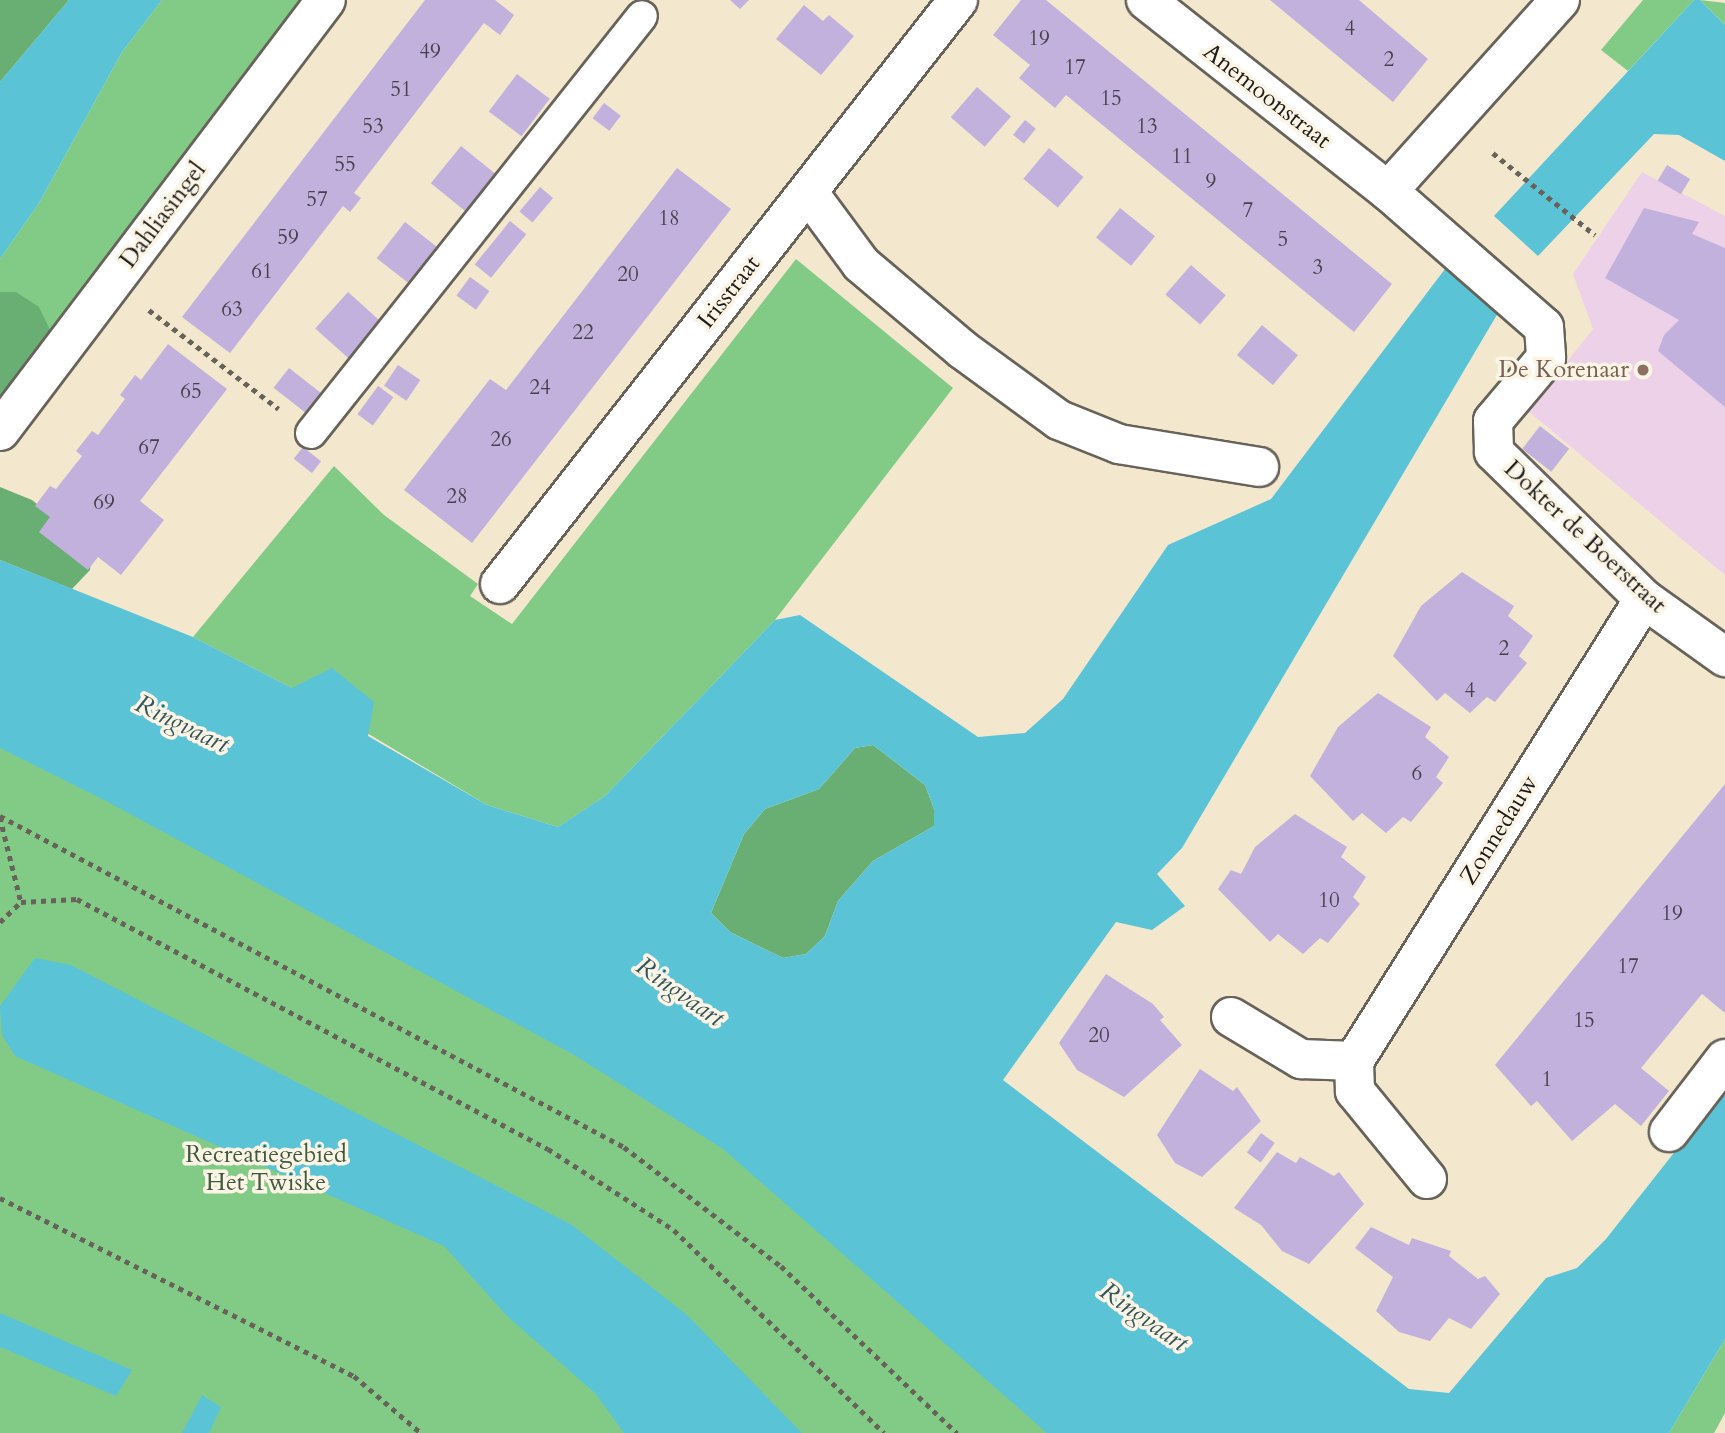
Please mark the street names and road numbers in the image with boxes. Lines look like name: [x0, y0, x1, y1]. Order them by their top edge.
street label: Anemoonstraat: [1197, 37, 1337, 155]
street label: Dahliasingel: [114, 156, 212, 274]
street label: Irisstraat: [692, 250, 766, 334]
street label: Dokter de Boerstraat: [1498, 455, 1672, 619]
street label: Zonnedauw: [1454, 770, 1544, 890]

